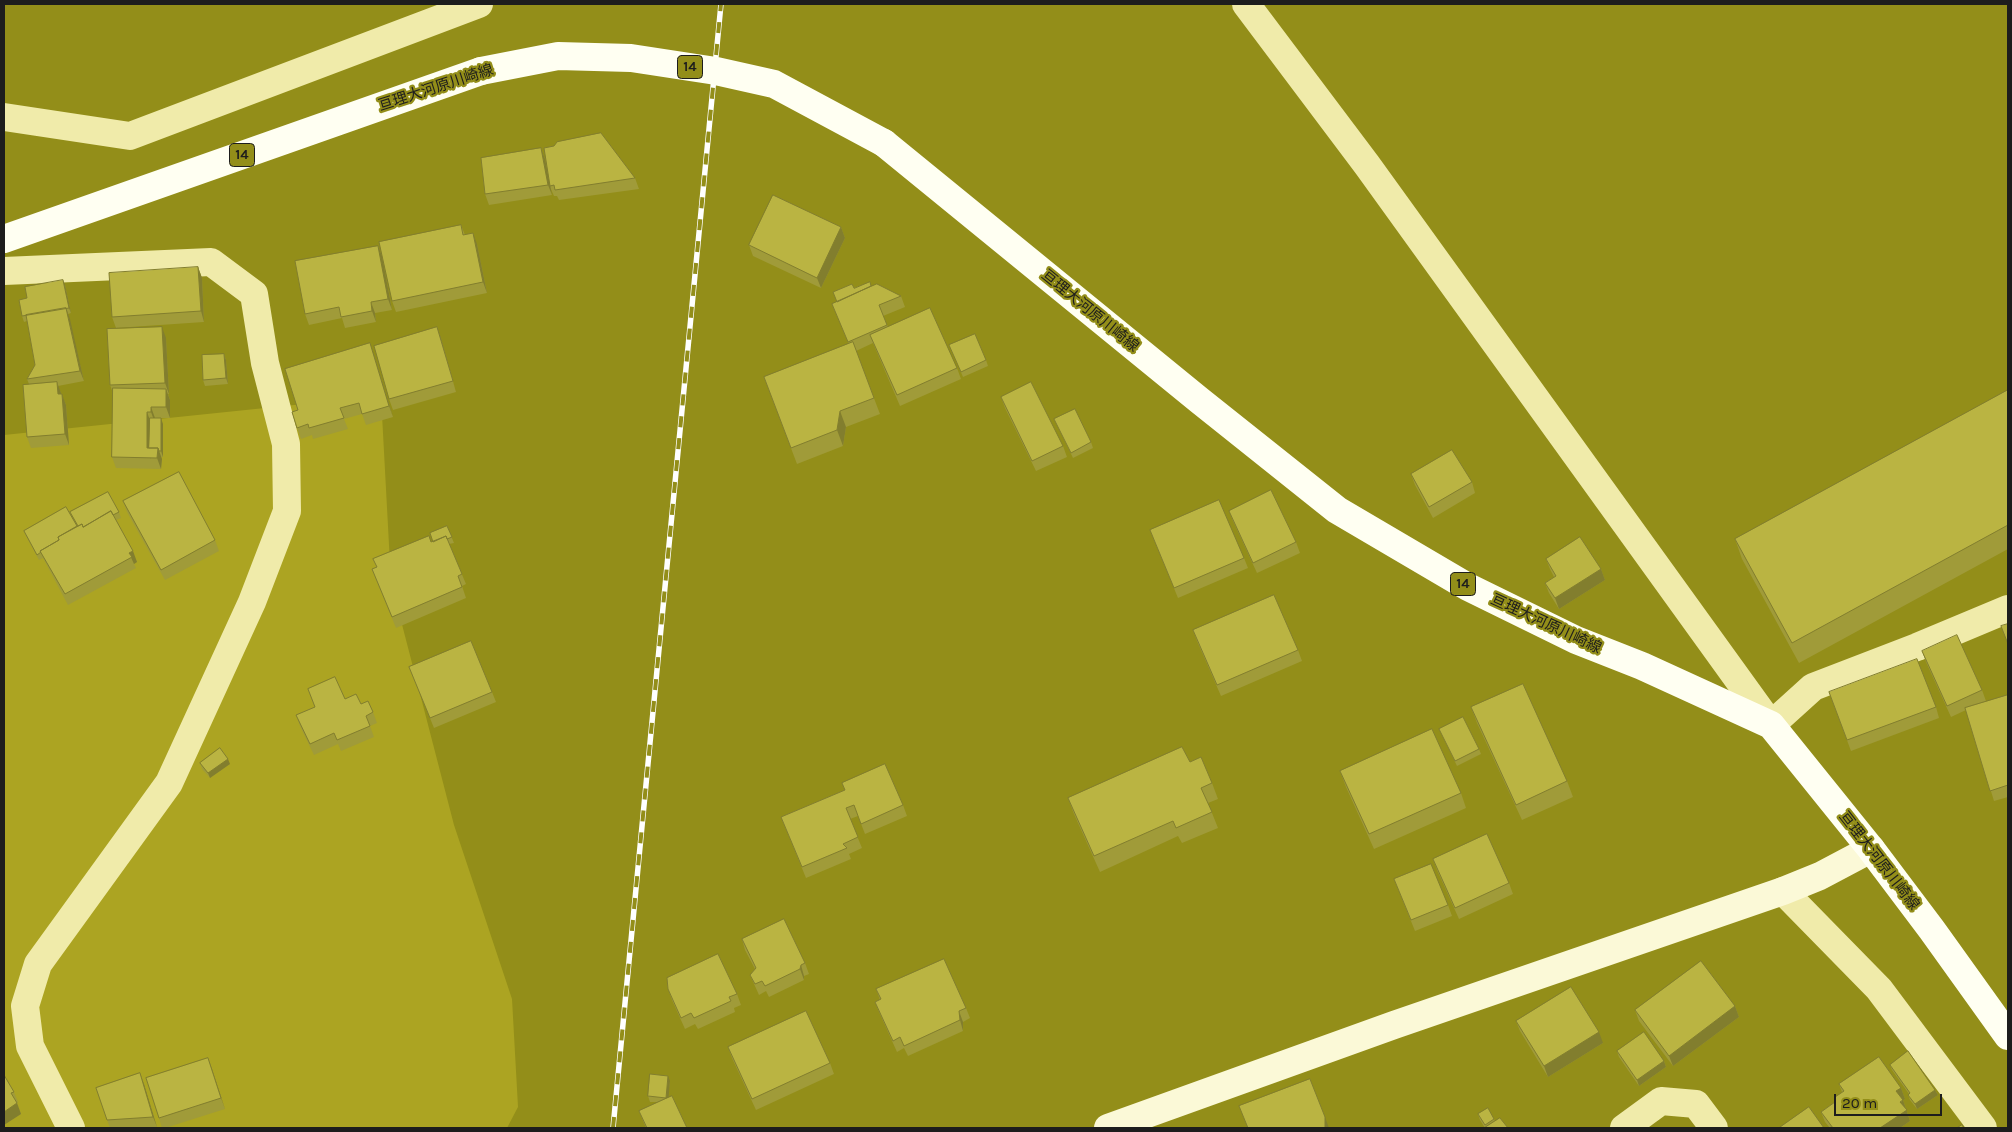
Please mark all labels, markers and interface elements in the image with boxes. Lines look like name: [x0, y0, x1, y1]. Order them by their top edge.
road number: 14: [678, 56, 702, 78]
street label: 亘理大河原川崎線: [376, 61, 496, 115]
road number: 14: [230, 144, 254, 166]
street label: 亘理大河原川崎線: [1038, 266, 1142, 356]
road number: 14: [1450, 572, 1476, 596]
street label: 亘理大河原川崎線: [1488, 590, 1604, 658]
street label: 亘理大河原川崎線: [1835, 808, 1923, 914]
scale bar: [1837, 1084, 1944, 1116]
text: 20 m: [1842, 1094, 1877, 1112]

